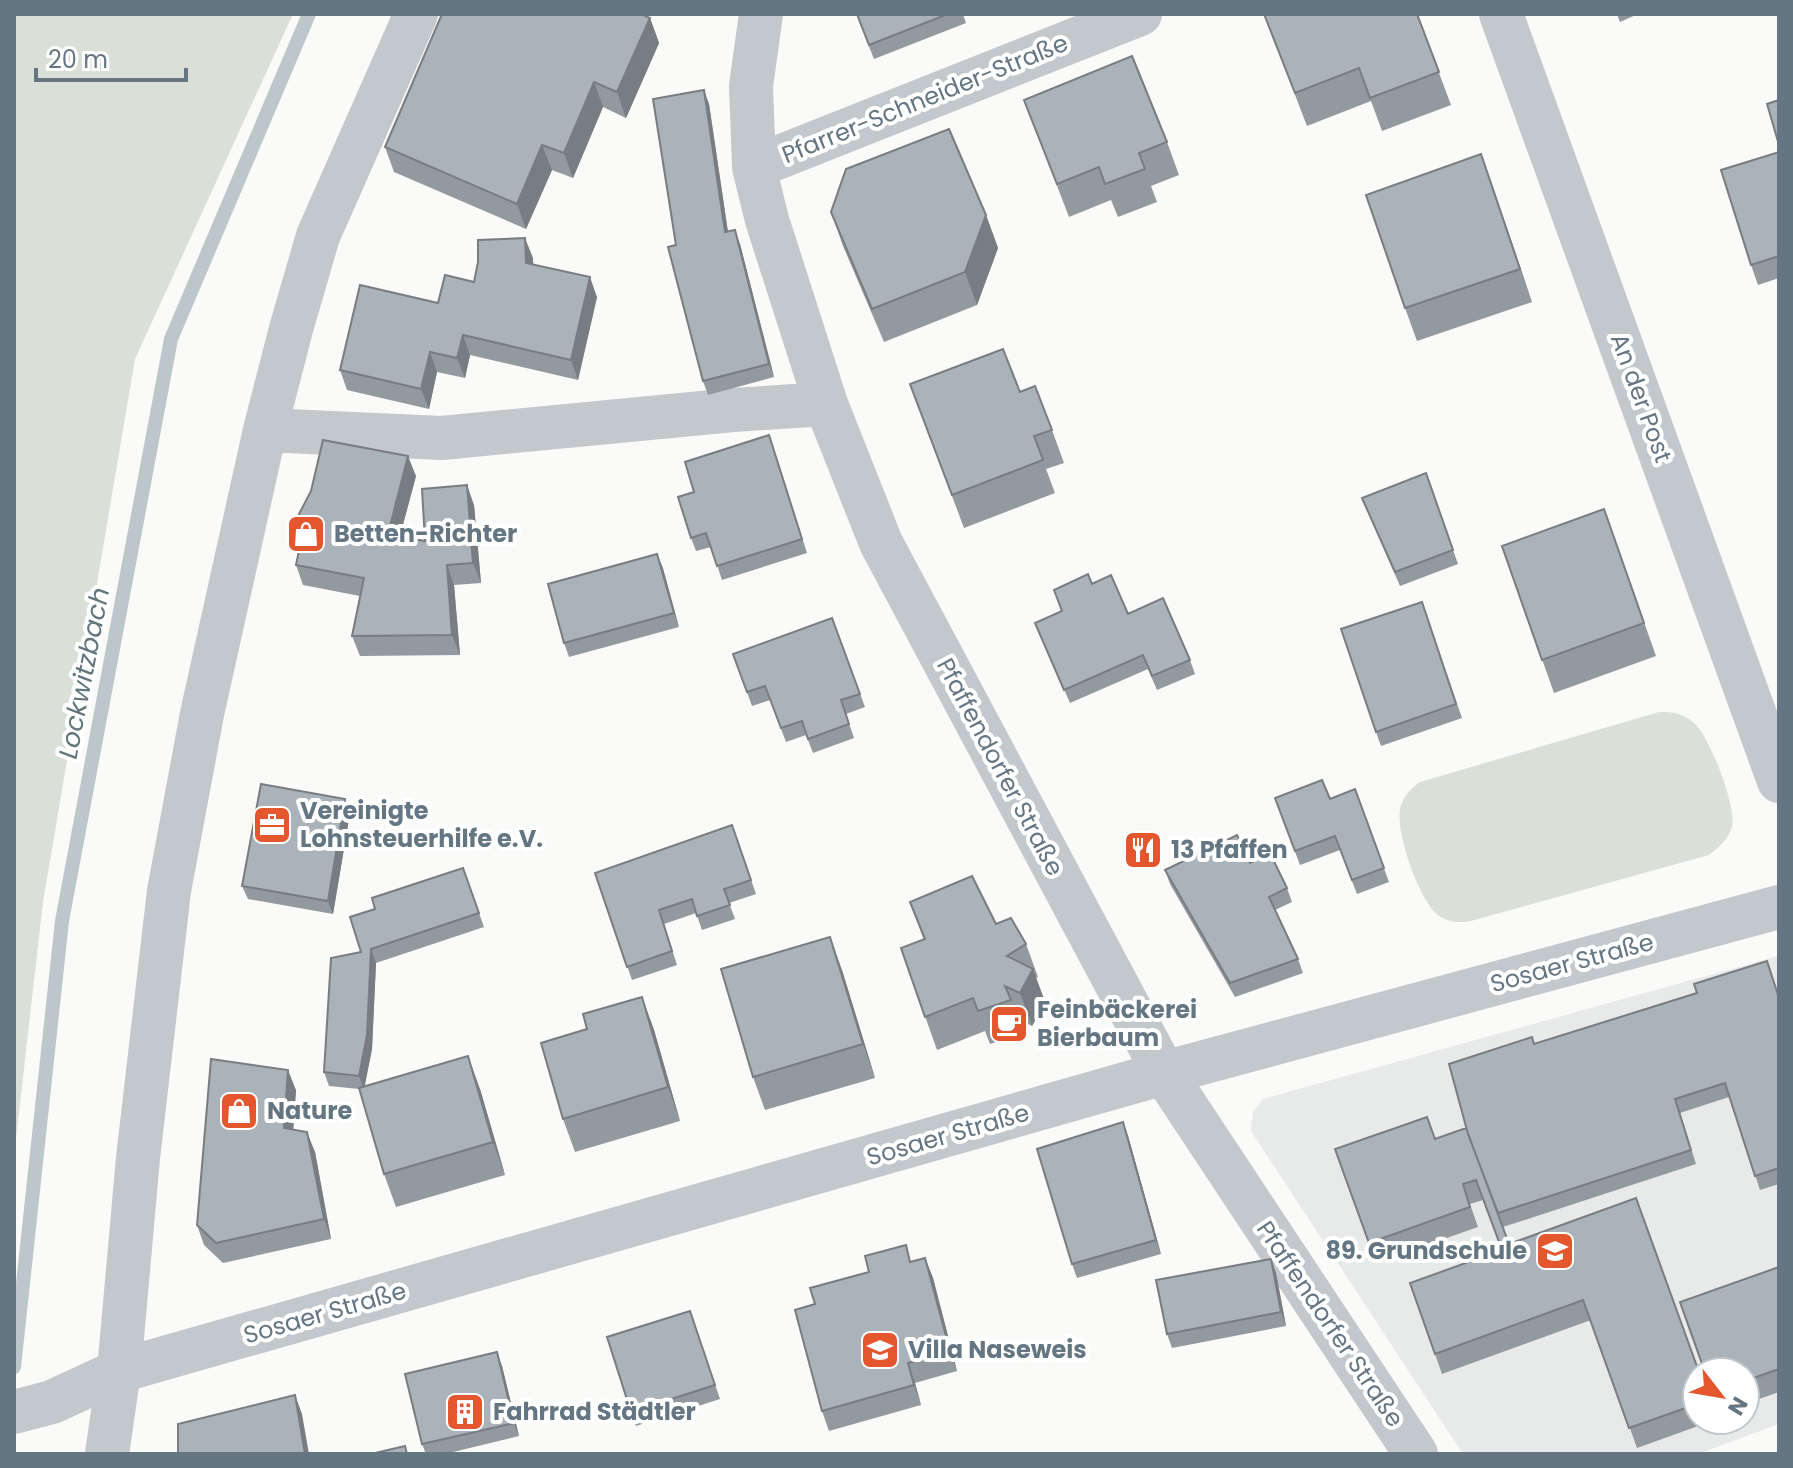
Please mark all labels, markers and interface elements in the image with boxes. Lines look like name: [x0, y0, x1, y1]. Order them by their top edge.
street label: Pfarrer-Schneider-Straße: [777, 26, 1073, 171]
scale bar: [36, 32, 186, 82]
text: 20 m: [48, 43, 108, 76]
street label: An der Post: [1603, 329, 1680, 467]
shop icon: Betten-Richter: [285, 513, 327, 555]
place label: Betten-Richter: [334, 517, 517, 550]
water label: Lockwitzbach: [50, 584, 118, 762]
street label: Pfaffendorfer Straße: [929, 652, 1072, 881]
place label: Vereinigte Lohnsteuerhilfe e.V.: [300, 794, 543, 855]
office icon: Vereinigte Lohnsteuerhilfe e.V.: [251, 804, 293, 846]
restaurant icon: 13 Pfaffen: [1122, 829, 1164, 871]
place label: 13 Pfaffen: [1171, 833, 1288, 866]
street label: Sosaer Straße: [1487, 925, 1657, 1000]
place label: Feinbäckerei Bierbaum: [1037, 993, 1197, 1054]
cafe icon: Feinbäckerei Bierbaum: [988, 1003, 1030, 1045]
shop icon: Nature: [218, 1090, 260, 1132]
place label: Nature: [267, 1094, 353, 1127]
street label: Sosaer Straße: [863, 1096, 1033, 1173]
street label: Pfaffendorfer Straße: [1249, 1214, 1412, 1433]
school or university icon: 89. Grundschule: [1534, 1230, 1576, 1272]
place label: 89. Grundschule: [1325, 1234, 1527, 1267]
street label: Sosaer Straße: [240, 1274, 410, 1351]
school or university icon: Villa Naseweis: [859, 1329, 901, 1371]
place label: Villa Naseweis: [908, 1333, 1087, 1366]
north arrow: [1681, 1356, 1761, 1436]
building icon: Fahrrad Städtler: [444, 1391, 486, 1433]
text: N: [1720, 1391, 1755, 1421]
place label: Fahrrad Städtler: [493, 1395, 696, 1428]

